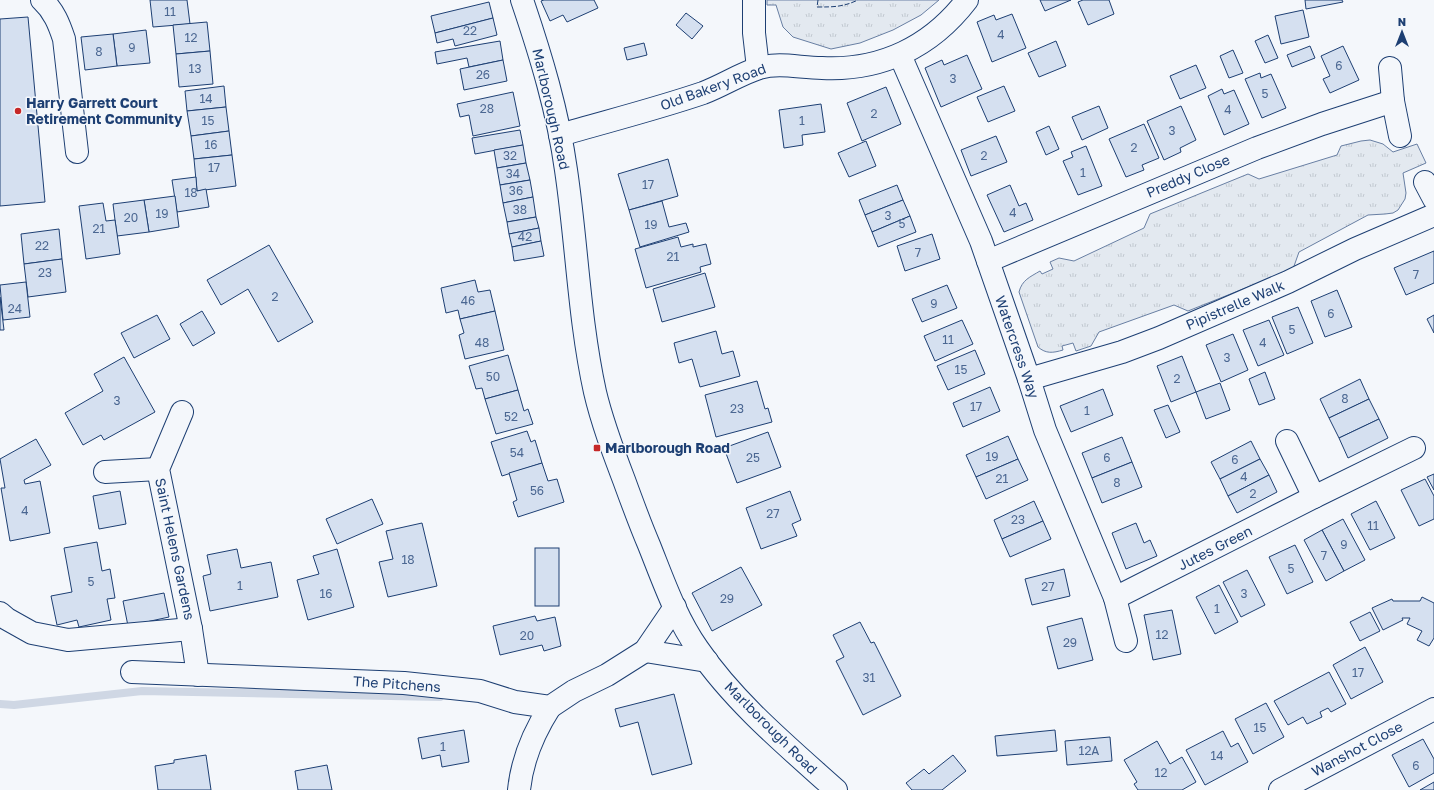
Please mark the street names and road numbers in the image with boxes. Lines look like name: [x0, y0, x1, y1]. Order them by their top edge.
street label: Marlborough Road: [529, 47, 574, 171]
street label: Old Bakery Road: [658, 59, 768, 114]
street label: Preddy Close: [1144, 150, 1232, 201]
street label: Pipistrelle Walk: [1183, 276, 1287, 333]
street label: Watercress Way: [992, 293, 1043, 401]
street label: Saint Helens Gardens: [152, 476, 199, 621]
street label: Jutes Green: [1175, 522, 1255, 573]
street label: The Pitchens: [353, 672, 441, 695]
street label: Marlborough Road: [721, 678, 821, 778]
street label: Wanshot Close: [1308, 717, 1405, 780]

